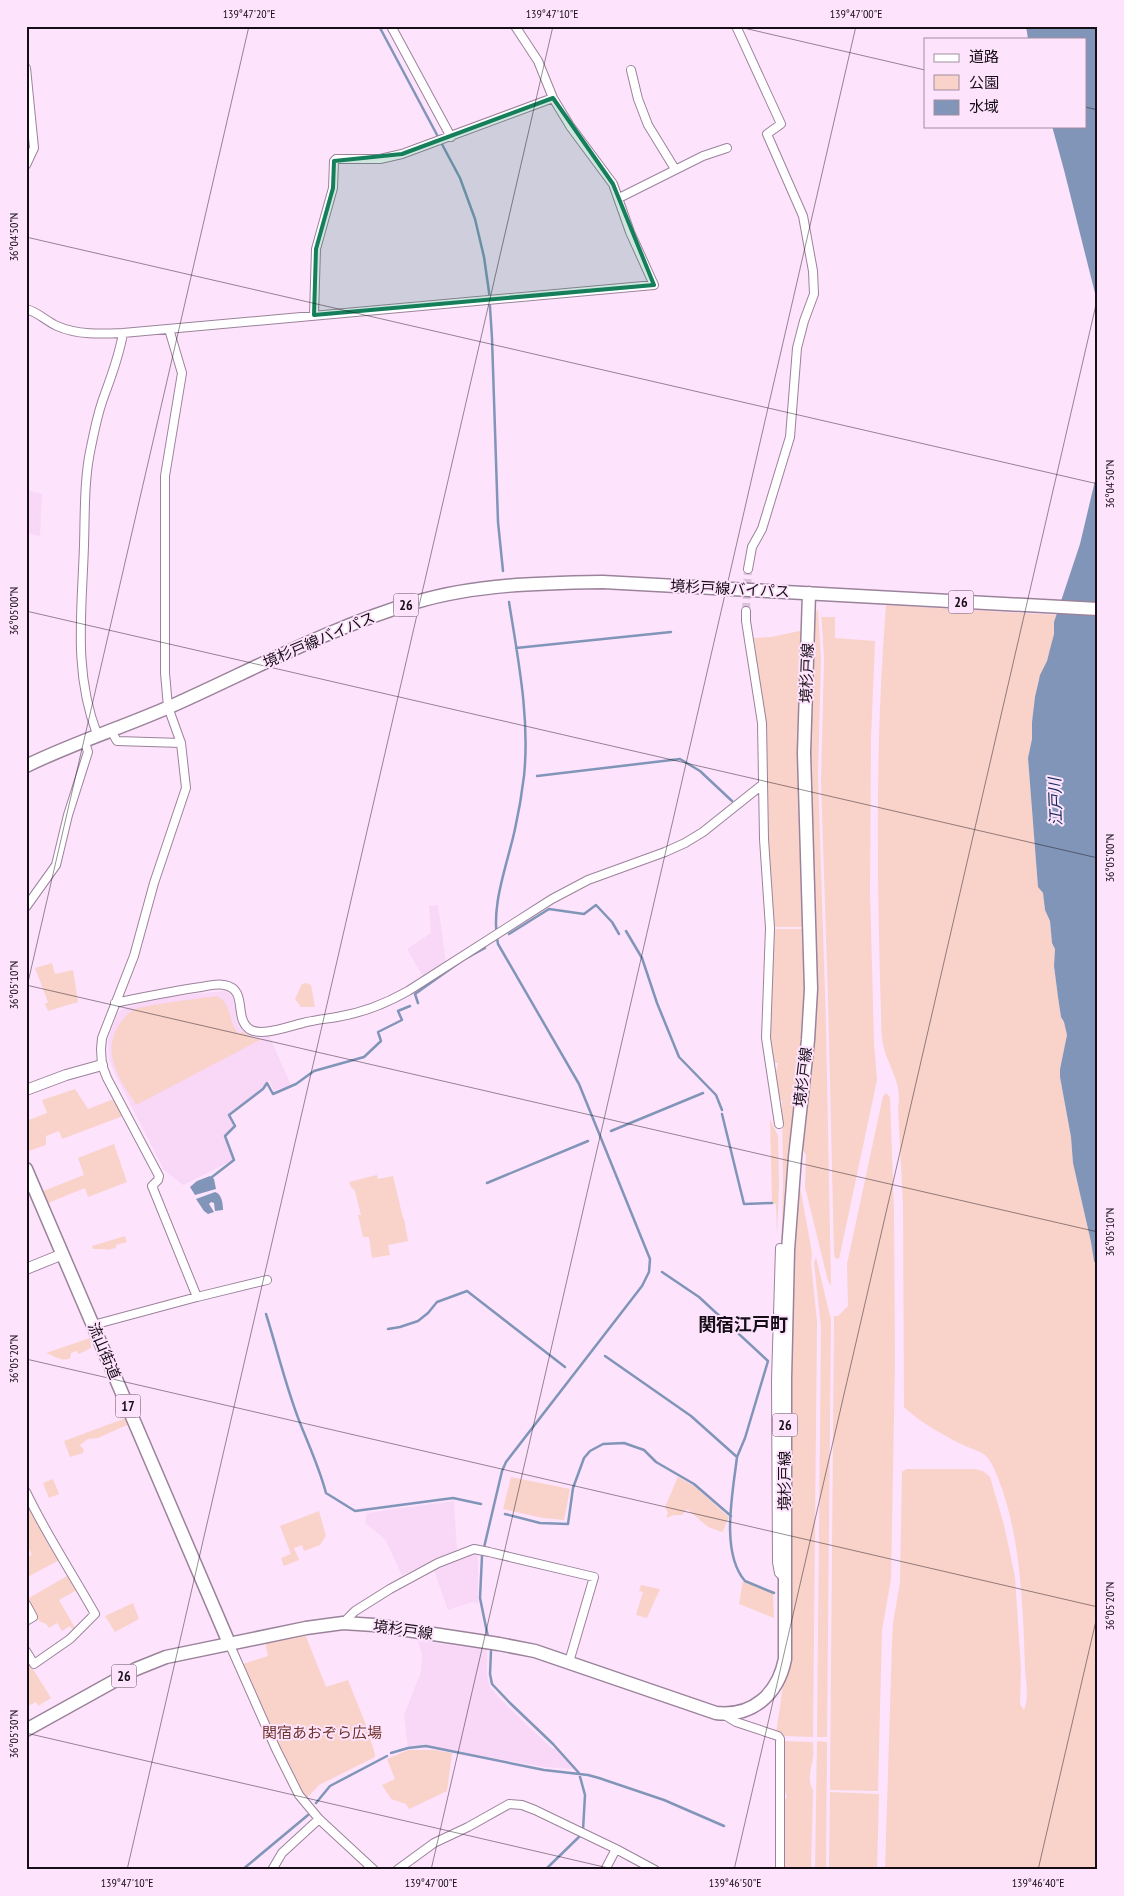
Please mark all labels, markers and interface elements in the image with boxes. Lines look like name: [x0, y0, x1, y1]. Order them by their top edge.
text: 139°47'20"E: [223, 6, 275, 21]
text: 139°47'10"E: [526, 6, 578, 21]
text: 139°47'00"E: [830, 6, 882, 21]
legend: [924, 38, 1086, 128]
text: 道路: [969, 47, 999, 66]
text: 公園: [969, 73, 999, 92]
text: 水域: [969, 97, 999, 116]
text: 36°04'50"N: [6, 213, 21, 261]
text: 36°04'50"N: [1102, 460, 1117, 508]
street label: 境杉戸線バイパス: [670, 576, 790, 601]
text: 36°05'00"N: [6, 587, 21, 635]
road number: 26: [948, 590, 974, 614]
road number: 26: [394, 594, 418, 616]
street label: 境杉戸線バイパス: [260, 607, 378, 672]
street label: 境杉戸線: [796, 643, 817, 703]
water label: 江戸川: [1044, 776, 1066, 826]
text: 36°05'00"N: [1102, 834, 1117, 882]
text: 36°05'10"N: [6, 961, 21, 1009]
street label: 境杉戸線: [789, 1046, 816, 1108]
text: 36°05'10"N: [1102, 1208, 1117, 1256]
district label: 関宿江戸町: [698, 1313, 788, 1336]
street label: 流山街道: [84, 1319, 125, 1382]
text: 36°05'20"N: [6, 1335, 21, 1383]
road number: 17: [116, 1394, 140, 1418]
road number: 26: [772, 1414, 798, 1436]
street label: 境杉戸線: [775, 1451, 794, 1511]
text: 36°05'20"N: [1102, 1582, 1117, 1630]
street label: 境杉戸線: [372, 1616, 434, 1643]
road number: 26: [112, 1664, 136, 1688]
text: 36°05'30"N: [6, 1710, 21, 1758]
park label: 関宿あおぞら広場: [262, 1723, 382, 1742]
text: 139°47'10"E: [101, 1875, 153, 1890]
text: 139°47'00"E: [405, 1875, 457, 1890]
text: 139°46'50"E: [709, 1875, 761, 1890]
text: 139°46'40"E: [1012, 1875, 1064, 1890]

